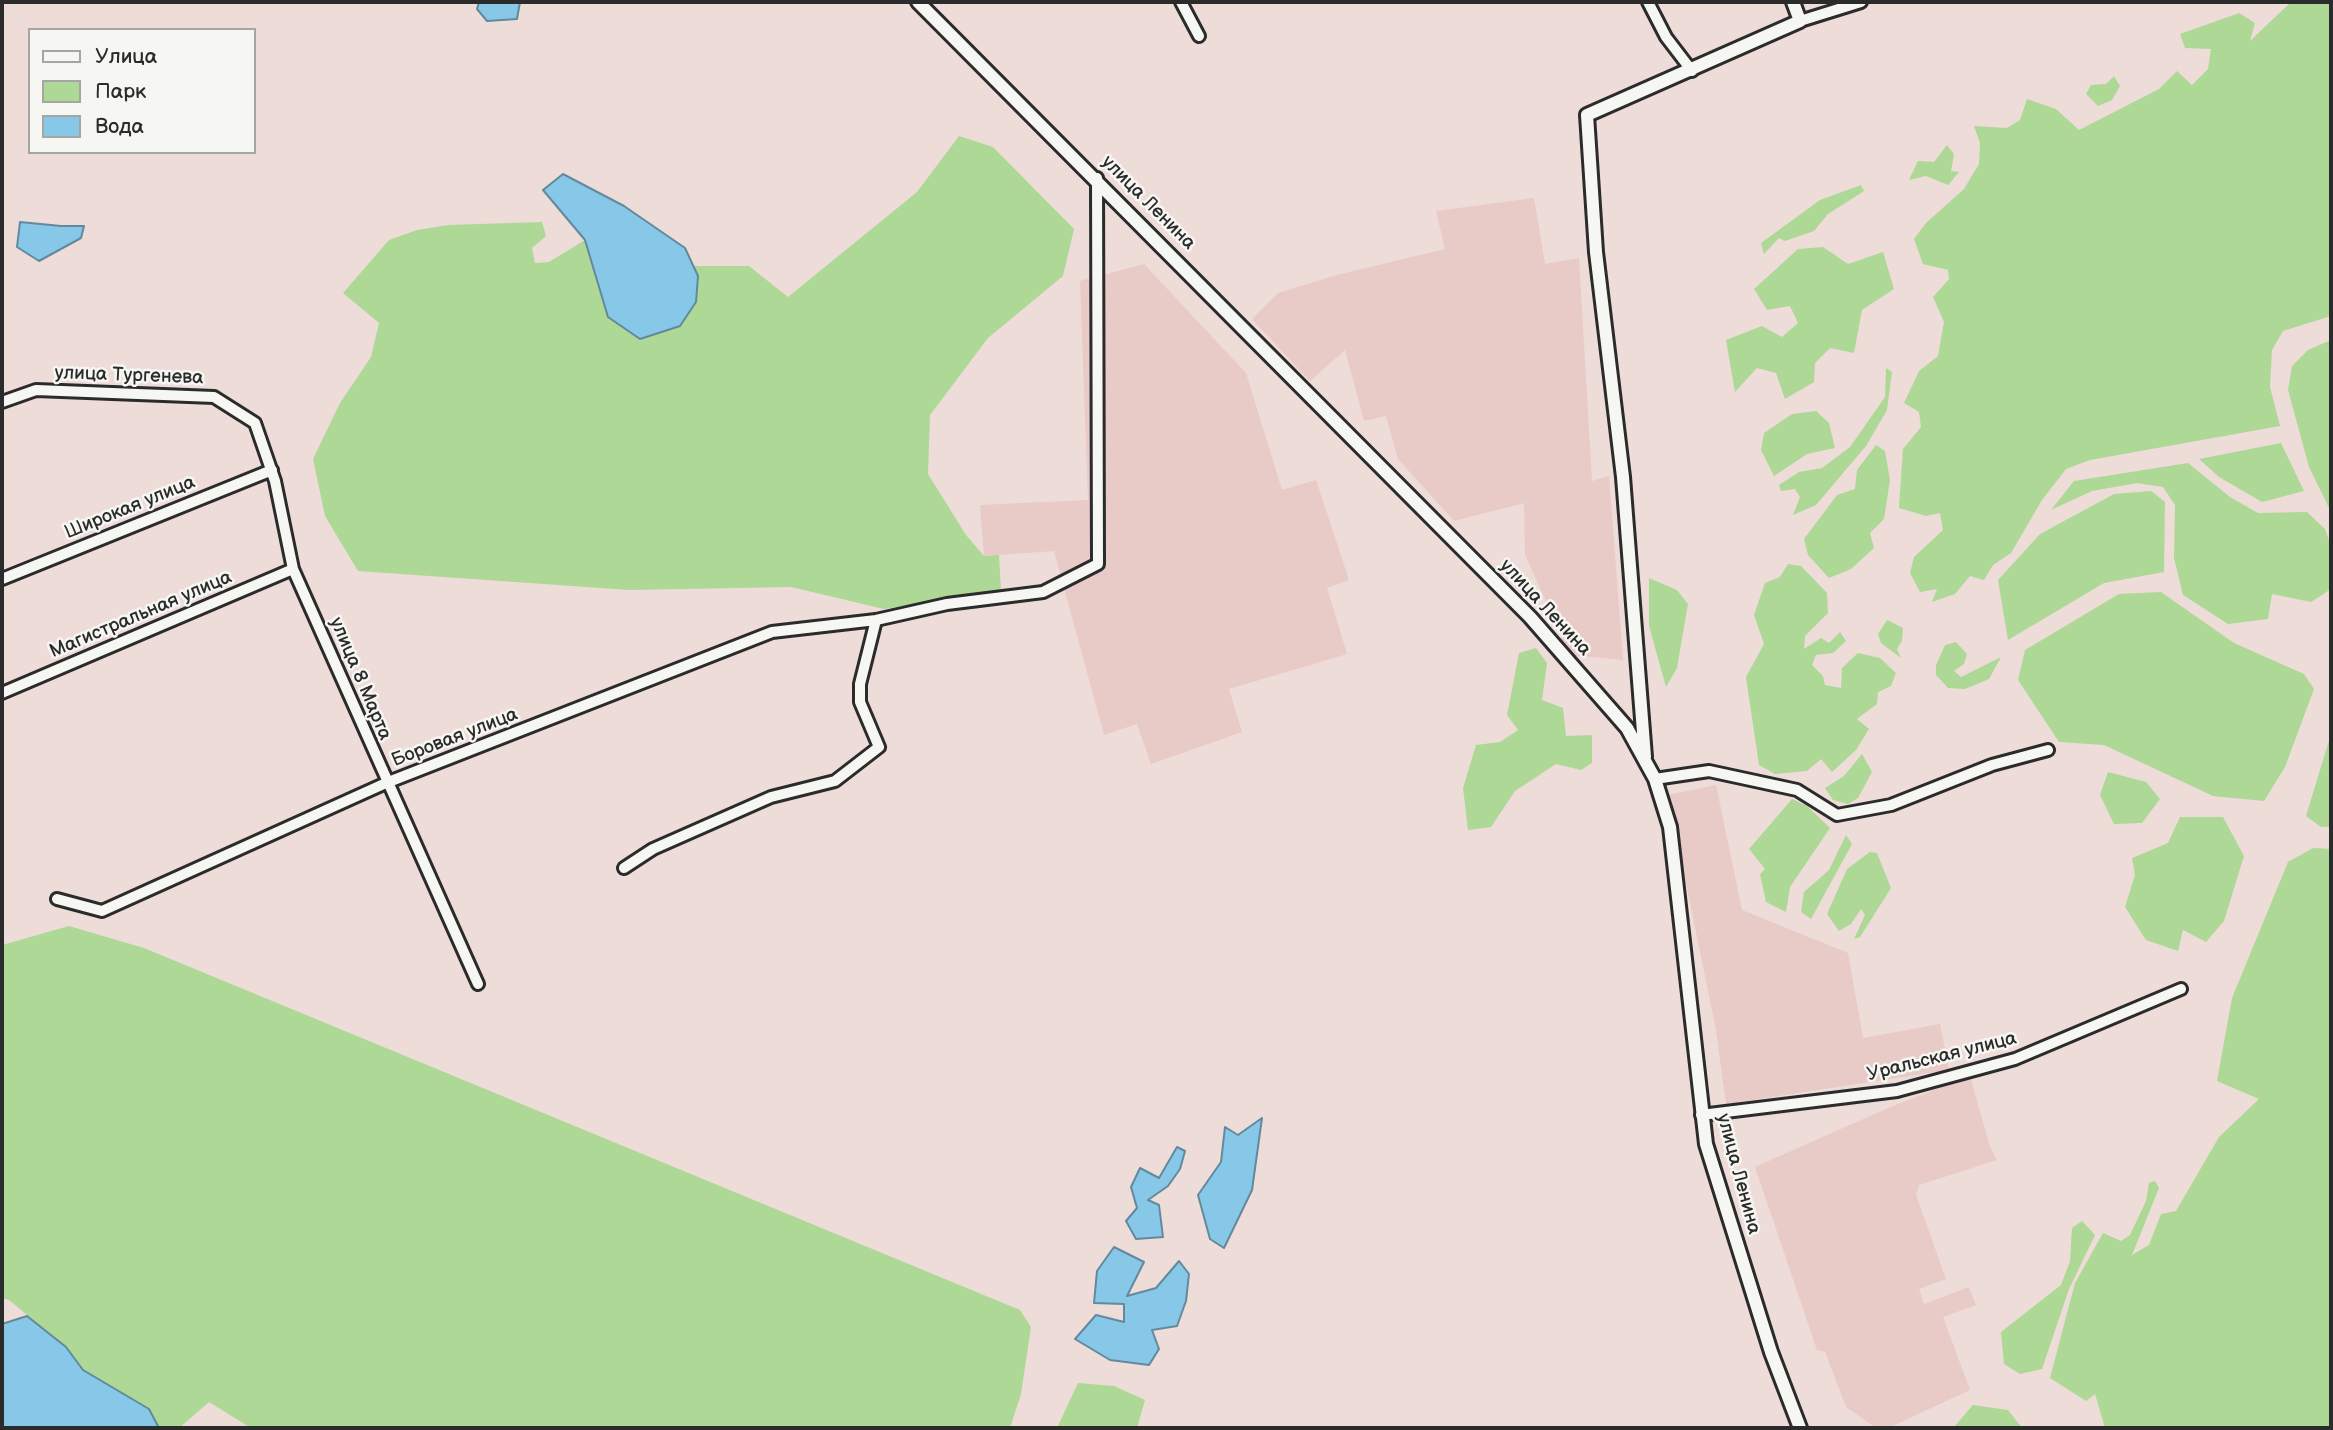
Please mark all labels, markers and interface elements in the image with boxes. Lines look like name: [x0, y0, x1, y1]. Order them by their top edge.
legend: [28, 28, 256, 154]
text: Улица: [95, 44, 157, 69]
text: Парк: [95, 79, 146, 104]
text: Вода: [95, 114, 144, 139]
street label: улица Ленина: [1096, 151, 1200, 255]
street label: улица Тургенева: [54, 362, 204, 390]
street label: Широкая улица: [61, 471, 199, 545]
street label: улица Ленина: [1494, 555, 1596, 661]
street label: Магистральная улица: [46, 566, 236, 664]
street label: улица 8 Марта: [324, 614, 396, 744]
street label: Боровая улица: [389, 704, 521, 772]
street label: Уральская улица: [1865, 1027, 2019, 1087]
street label: улица Ленина: [1711, 1111, 1765, 1237]

